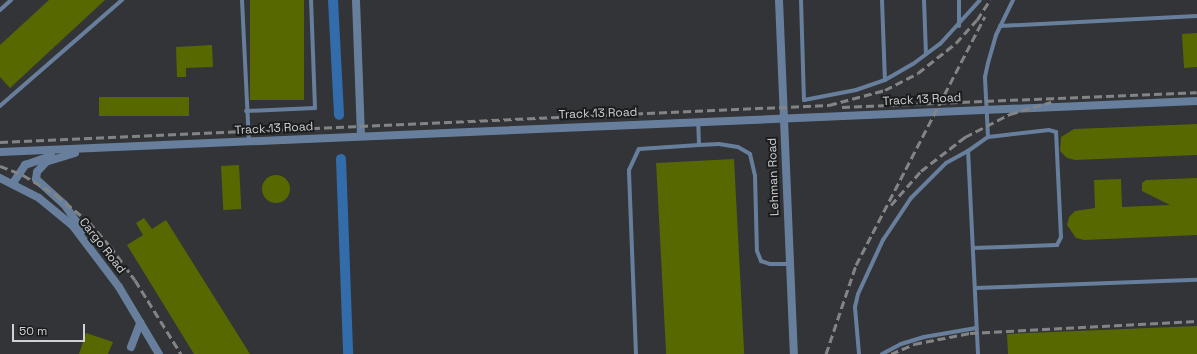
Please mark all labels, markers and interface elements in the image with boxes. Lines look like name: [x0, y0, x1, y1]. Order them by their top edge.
street label: Track 13 Road: [882, 91, 962, 109]
street label: Track 13 Road: [558, 105, 638, 123]
street label: Track 13 Road: [234, 120, 314, 138]
street label: Lehman Road: [765, 138, 783, 216]
street label: Cargo Road: [76, 215, 128, 277]
scale bar: [14, 316, 87, 342]
text: 50 m: [19, 323, 47, 339]

